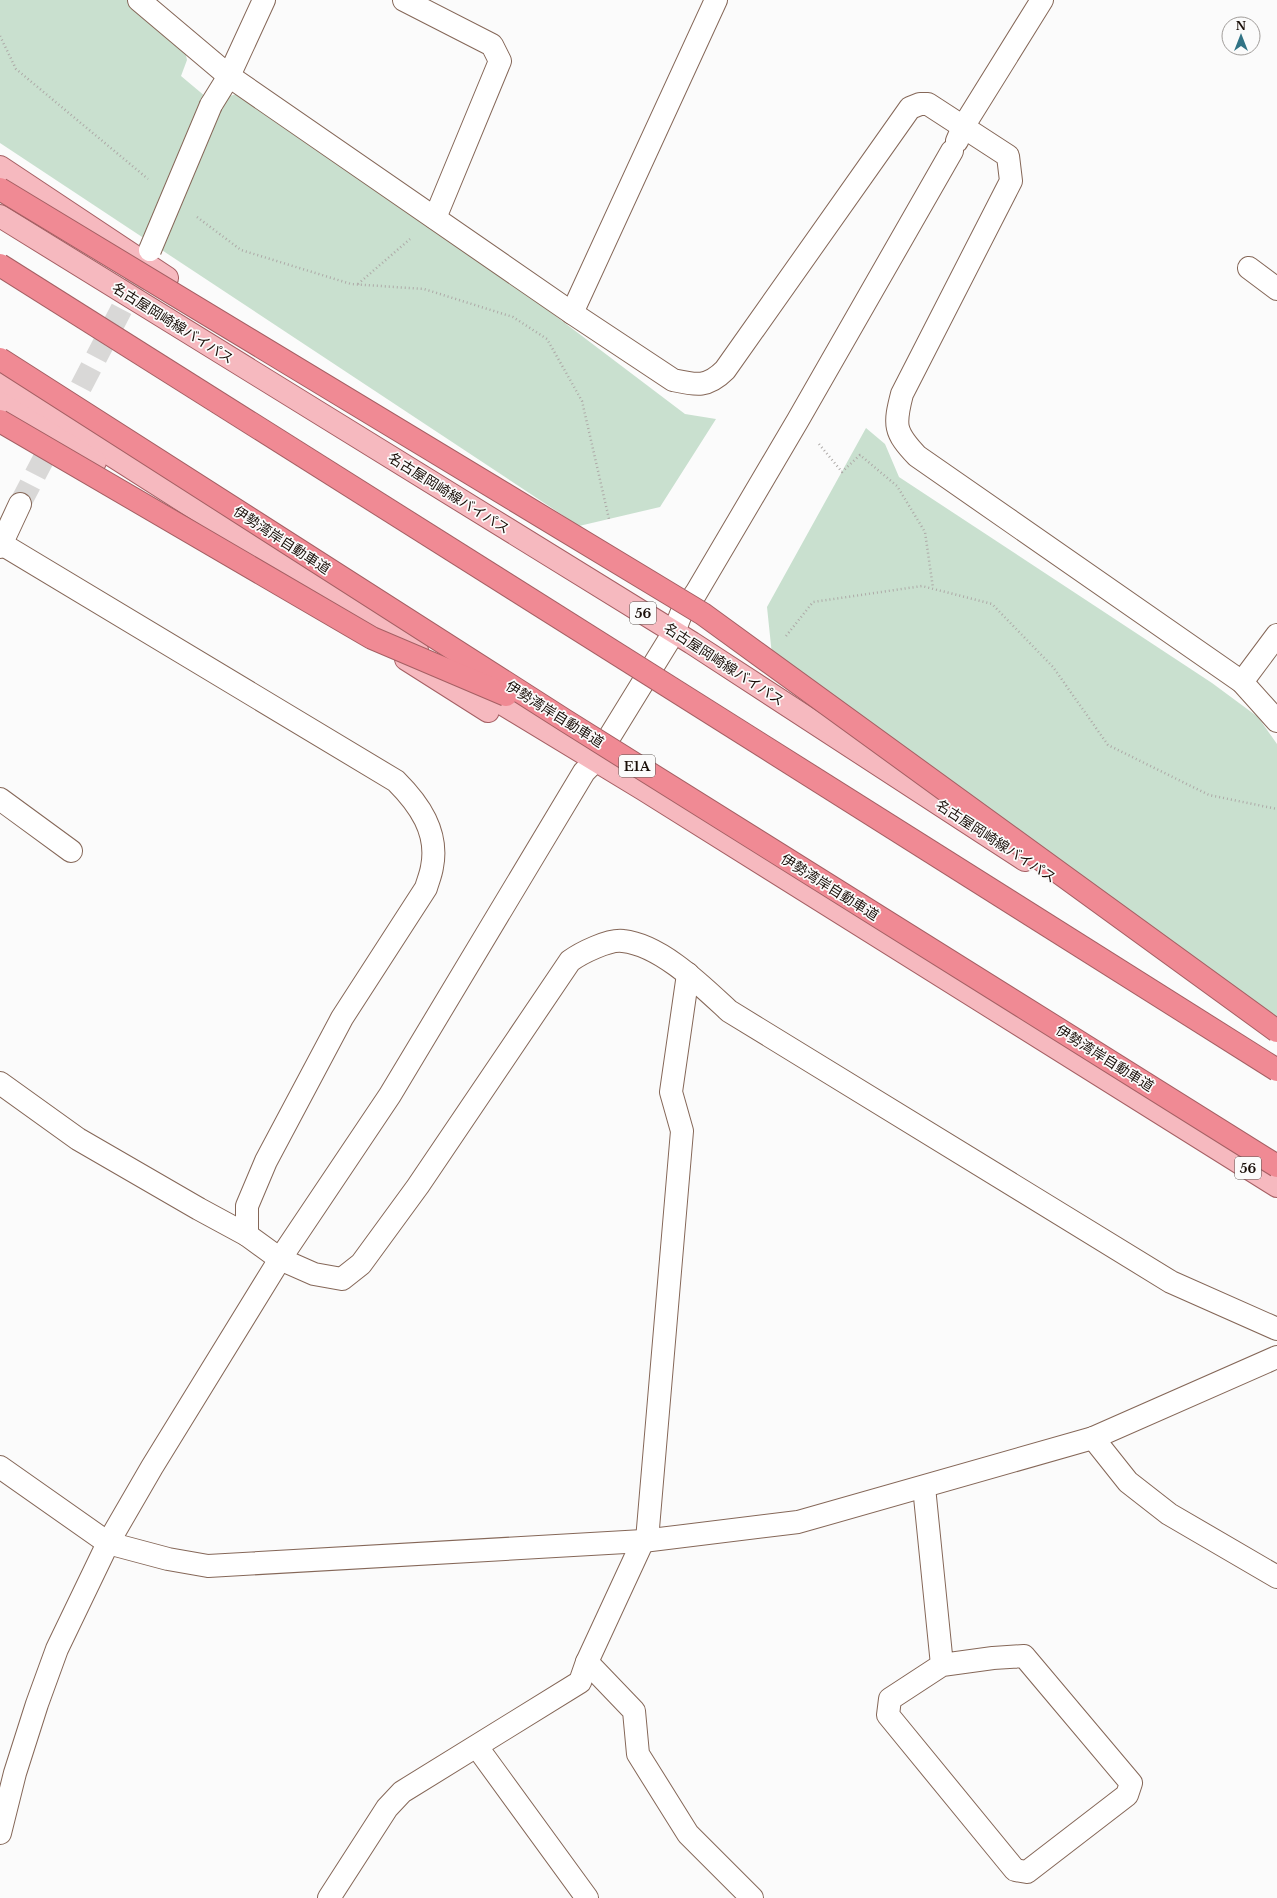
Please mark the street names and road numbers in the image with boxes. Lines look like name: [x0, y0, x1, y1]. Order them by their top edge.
street label: 名古屋岡崎線バイパス: [109, 278, 237, 368]
street label: 名古屋岡崎線バイパス: [385, 448, 513, 538]
street label: 伊勢湾岸自動車道: [230, 502, 334, 578]
road number: 56: [630, 602, 656, 624]
street label: 名古屋岡崎線バイパス: [661, 618, 787, 710]
street label: 伊勢湾岸自動車道: [503, 677, 607, 751]
road number: E1A: [619, 755, 655, 777]
street label: 名古屋岡崎線バイパス: [933, 795, 1059, 887]
street label: 伊勢湾岸自動車道: [778, 850, 882, 924]
street label: 伊勢湾岸自動車道: [1053, 1021, 1157, 1095]
road number: 56: [1235, 1157, 1261, 1179]

